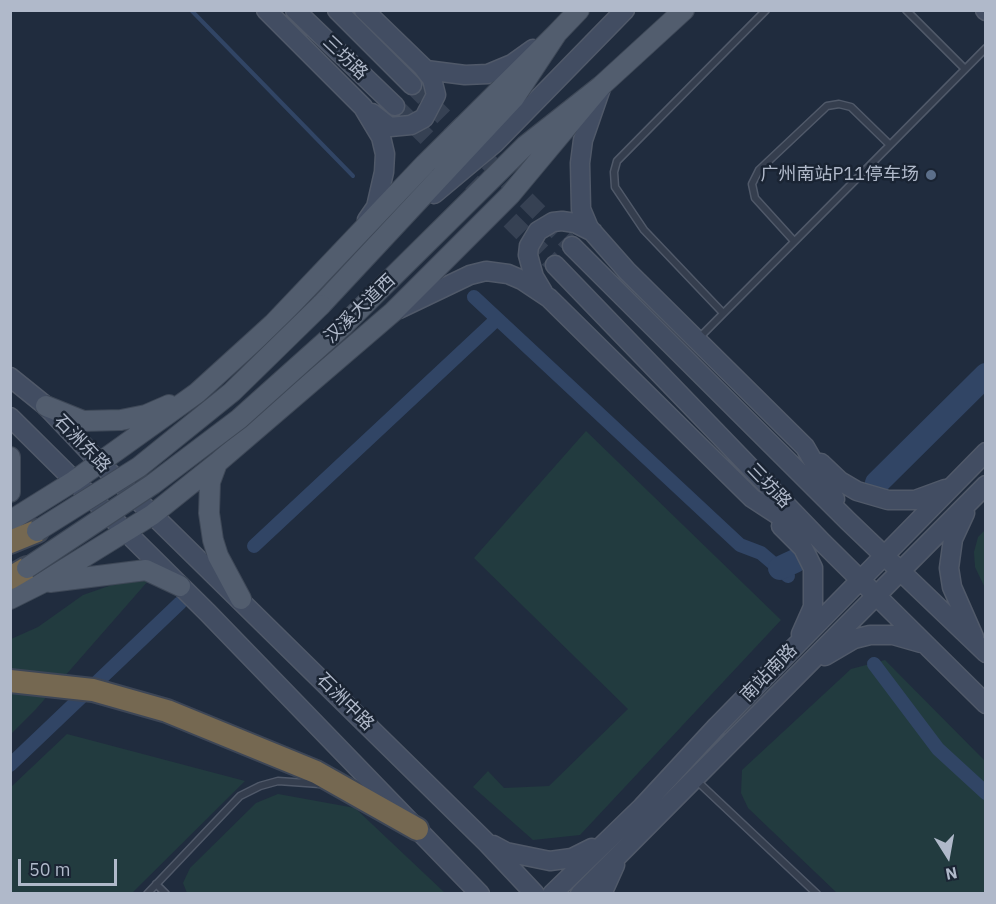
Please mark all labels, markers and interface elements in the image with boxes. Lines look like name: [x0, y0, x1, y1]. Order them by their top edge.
street label: 三坊路: [318, 31, 372, 85]
place label: 广州南站P11停车场: [760, 164, 919, 186]
marker: 广州南站P11停车场: [924, 168, 938, 182]
street label: 汉溪大道西: [320, 270, 400, 348]
street label: 石洲东路: [49, 411, 115, 477]
street label: 三坊路: [742, 459, 796, 513]
street label: 南站南路: [736, 640, 802, 706]
street label: 石洲中路: [312, 669, 378, 735]
north arrow: [918, 826, 978, 886]
scale bar: [21, 847, 120, 885]
text: 50 m: [29, 858, 71, 881]
text: N: [944, 863, 959, 885]

